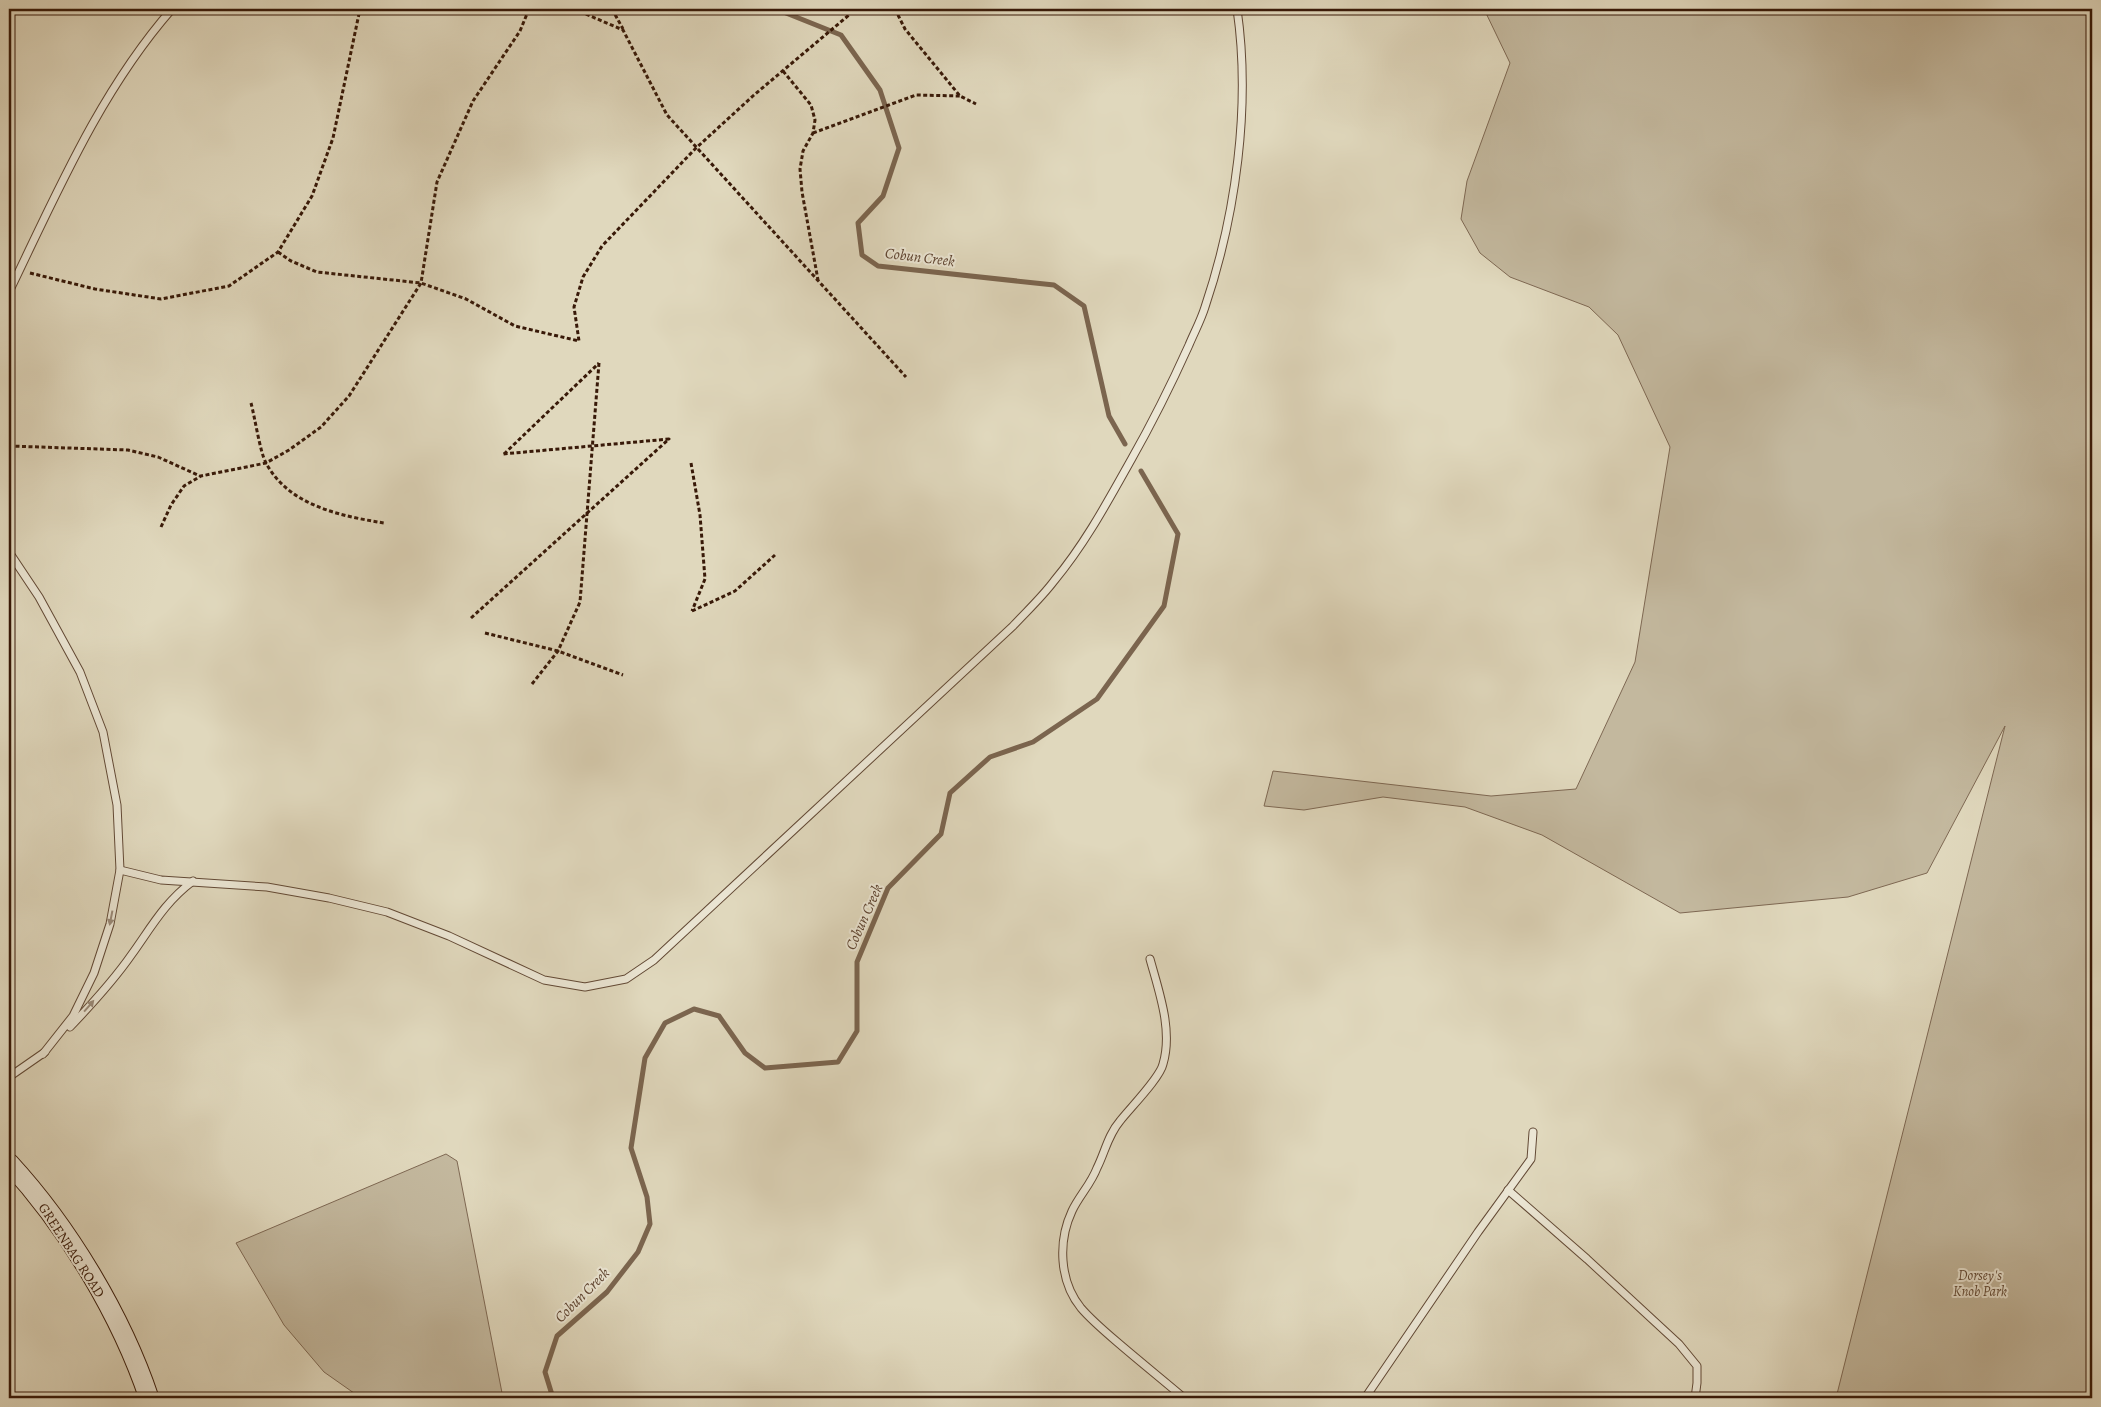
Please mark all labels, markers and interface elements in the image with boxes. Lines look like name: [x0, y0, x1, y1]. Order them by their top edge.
water label: Cobun Creek: [884, 243, 956, 271]
water label: Cobun Creek: [841, 881, 888, 953]
one-way arrow: [106, 910, 114, 926]
one-way arrow: [83, 1000, 94, 1012]
street label: GREENBAG ROAD: [34, 1199, 109, 1301]
water label: Cobun Creek: [550, 1263, 614, 1327]
park label: Dorsey's Knob Park: [1953, 1266, 2007, 1301]

